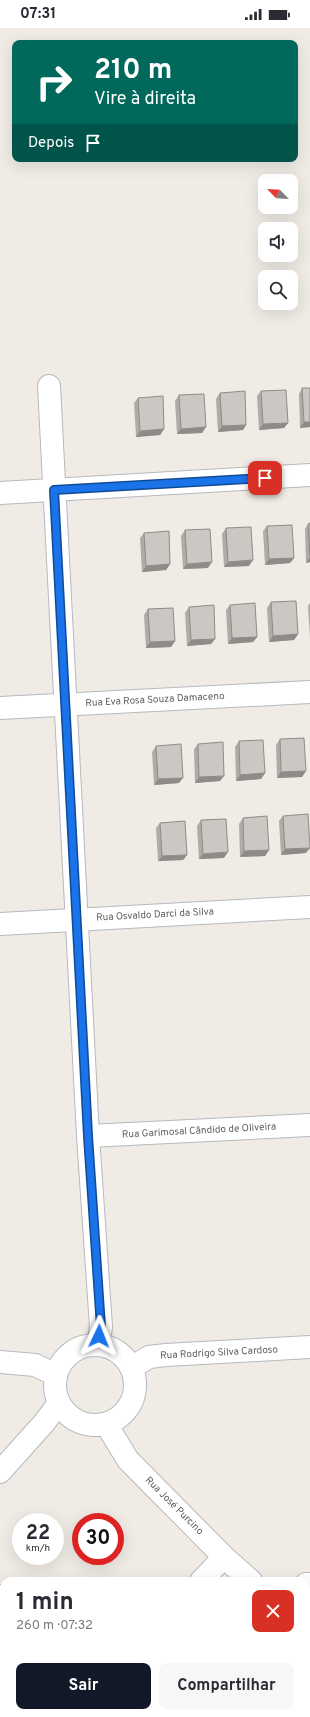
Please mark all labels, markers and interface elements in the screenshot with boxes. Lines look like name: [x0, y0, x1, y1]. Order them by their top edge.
text: 07:31: [20, 5, 56, 24]
text: 210 m: [94, 53, 172, 89]
icon: right: [28, 56, 80, 108]
text: Vire à direita: [94, 88, 196, 111]
icon: arrive: [82, 132, 104, 154]
text: Depois: [28, 134, 74, 153]
north arrow: [258, 174, 298, 214]
map controls: [258, 174, 298, 310]
button: sound: [258, 222, 298, 262]
button: search: [258, 270, 298, 310]
pin: [248, 461, 282, 495]
icon: arrive: [254, 467, 276, 489]
street label: Rua Eva Rosa Souza Damaceno: [85, 690, 225, 710]
street label: Rua Osvaldo Darci da Silva: [96, 905, 214, 925]
street label: Rua Garimosal Cândido de Oliveira: [122, 1120, 276, 1142]
position arrow: [78, 1315, 120, 1357]
street label: Rua Rodrigo Silva Cardoso: [160, 1343, 279, 1363]
street label: Rua José Purcino: [142, 1474, 206, 1538]
speed limit sign: 30: [72, 1513, 124, 1565]
text: 22: [26, 1521, 50, 1547]
text: km/h: [26, 1542, 50, 1555]
text: 1 min: [16, 1588, 74, 1618]
button: close: [252, 1590, 294, 1632]
text: 260 m · 07:32: [16, 1618, 93, 1634]
button: Sair: [16, 1663, 151, 1709]
button: Compartilhar: [159, 1663, 294, 1709]

